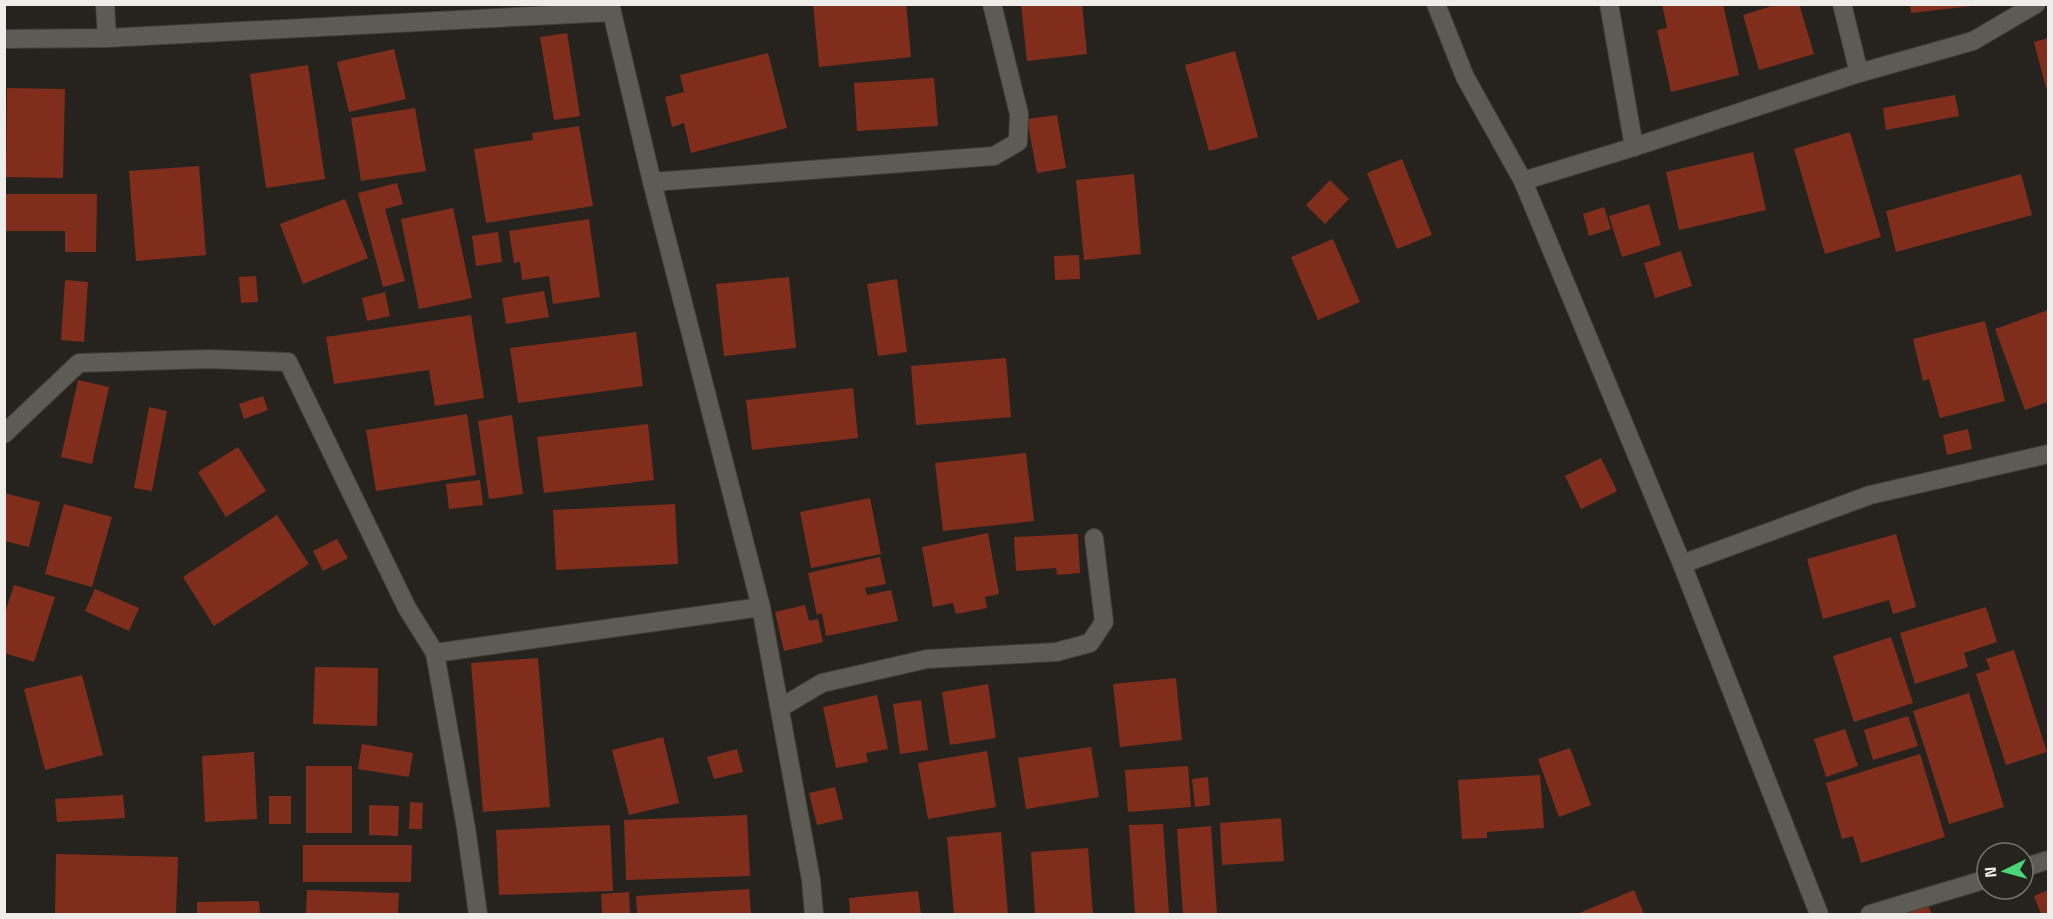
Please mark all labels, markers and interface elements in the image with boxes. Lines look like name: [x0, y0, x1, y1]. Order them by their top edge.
north arrow: [1975, 841, 2035, 901]
text: N: [1978, 866, 2002, 879]

